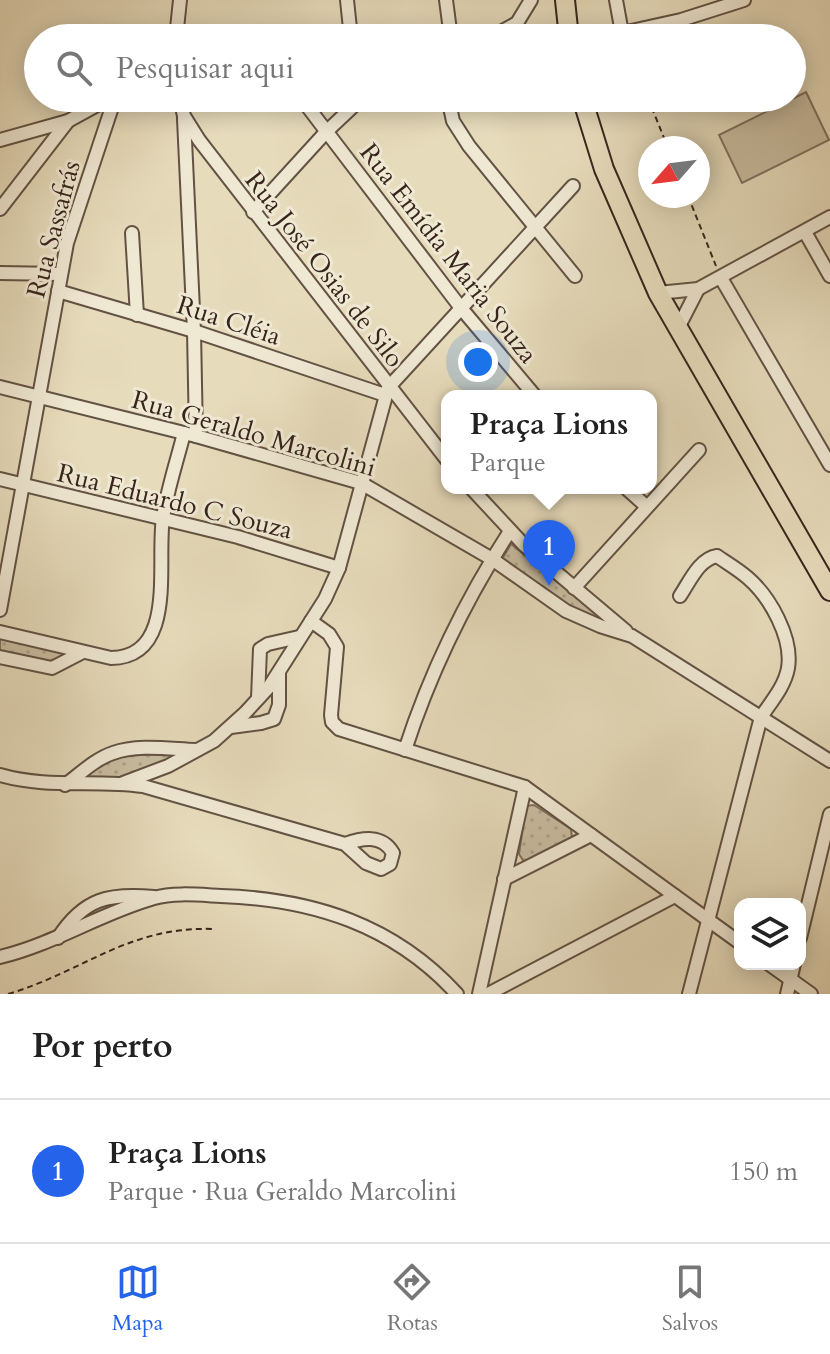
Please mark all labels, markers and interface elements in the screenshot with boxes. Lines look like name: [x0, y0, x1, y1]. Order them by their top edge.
search box: [24, 24, 806, 112]
icon: search: [52, 46, 96, 90]
text: Pesquisar aqui: [116, 48, 294, 89]
street label: Rua Emídia Maria Souza: [352, 136, 546, 371]
north arrow: [638, 136, 710, 208]
street label: Rua Sassafrás: [18, 157, 89, 302]
street label: Rua José Osias de Silo: [237, 164, 412, 375]
street label: Rua Cléia: [172, 287, 285, 354]
your location: [458, 342, 498, 382]
street label: Rua Geraldo Marcolini: [128, 382, 380, 485]
popup: [441, 390, 657, 494]
text: Praça Lions: [470, 404, 628, 445]
text: Parque: [470, 445, 546, 480]
street label: Rua Eduardo C Souza: [54, 455, 296, 548]
pin: 1: [523, 520, 575, 586]
map controls: [734, 898, 806, 970]
button: layers: [734, 898, 806, 970]
text: Por perto: [32, 1023, 173, 1069]
text: Praça Lions: [108, 1133, 267, 1174]
text: 1: [51, 1154, 65, 1189]
text: 150 m: [729, 1154, 798, 1189]
text: Parque · Rua Geraldo Marcolini: [108, 1174, 457, 1209]
tab: Mapa: [112, 1260, 163, 1338]
tab: Rotas: [387, 1260, 438, 1338]
tab: Salvos: [662, 1260, 718, 1338]

